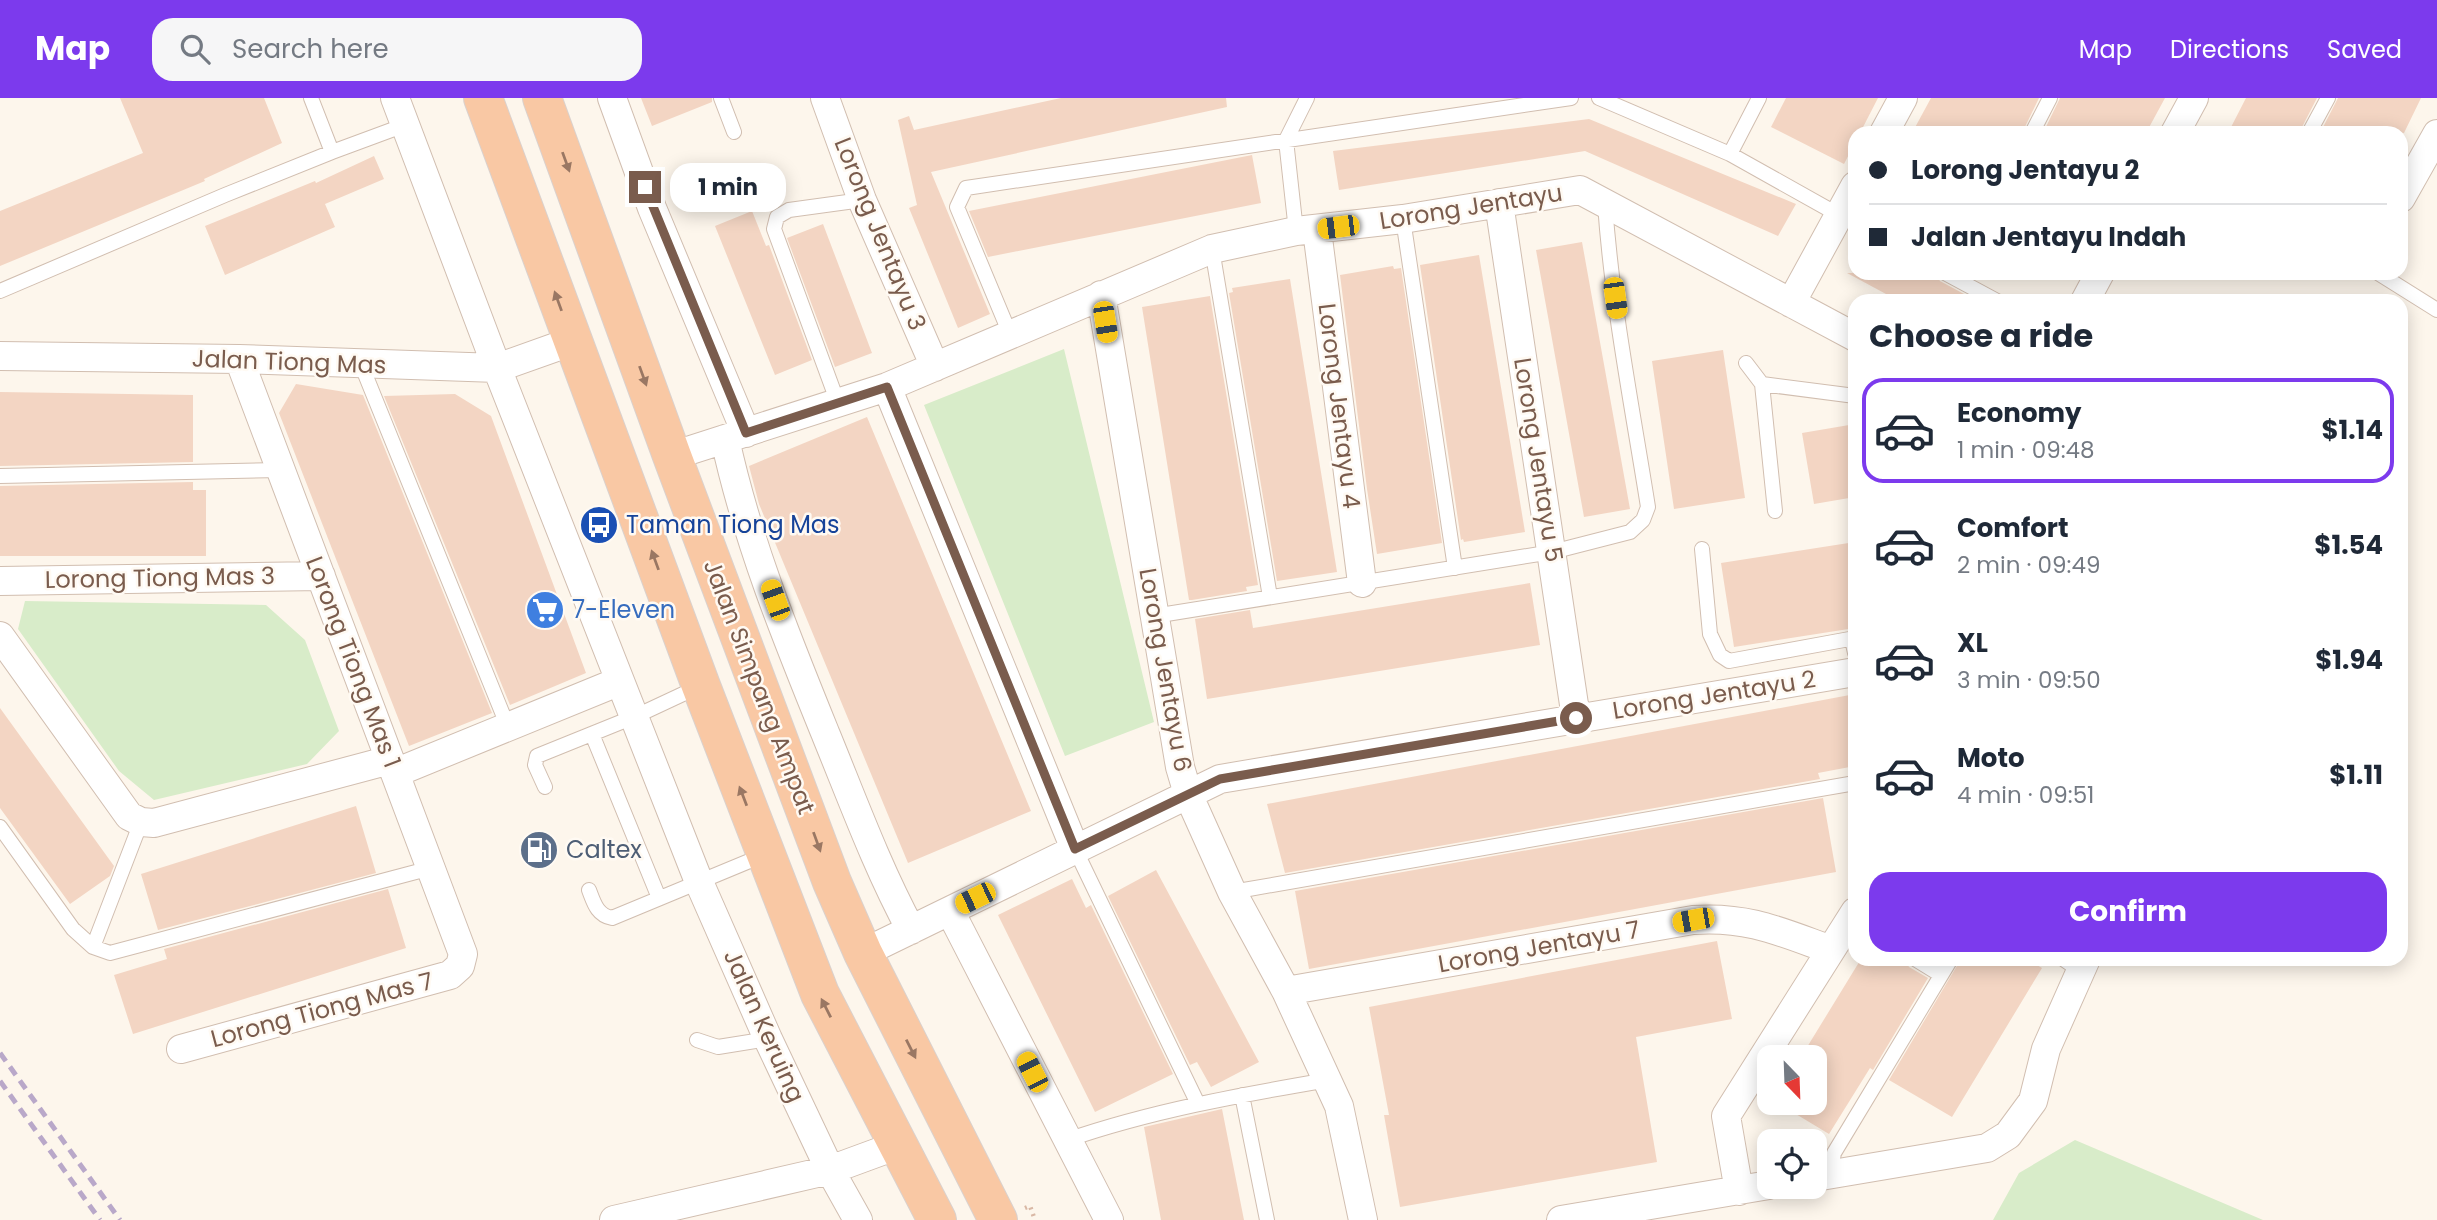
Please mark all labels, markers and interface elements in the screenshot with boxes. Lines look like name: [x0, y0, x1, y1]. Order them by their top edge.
search box: [152, 18, 642, 81]
text: Map: [35, 25, 110, 72]
icon: search: [176, 30, 214, 68]
text: Search here: [232, 31, 389, 67]
text: Map: [2079, 33, 2132, 66]
text: Directions: [2170, 33, 2289, 66]
text: Saved: [2327, 33, 2402, 66]
street label: Lorong Jentayu 3: [827, 132, 934, 335]
one-way arrow: [560, 152, 571, 173]
text: Lorong Jentayu 2: [1911, 152, 2139, 188]
callout: 1 min: [670, 162, 785, 212]
route end: [629, 171, 661, 203]
text: 1 min: [698, 171, 758, 203]
street label: Lorong Jentayu: [1377, 176, 1565, 237]
car: [1316, 214, 1361, 240]
text: Jalan Jentayu Indah: [1911, 219, 2186, 255]
car: [1602, 276, 1629, 320]
one-way arrow: [553, 290, 564, 311]
car: [1092, 300, 1119, 344]
street label: Lorong Jentayu 4: [1311, 302, 1368, 510]
text: Choose a ride: [1869, 313, 2093, 358]
street label: Jalan Tiong Mas: [191, 342, 387, 381]
street label: Lorong Jentayu 5: [1506, 355, 1571, 564]
one-way arrow: [638, 366, 649, 387]
text: Economy: [1957, 395, 2081, 431]
icon: car: [1873, 399, 1936, 462]
text: $1.14: [2321, 412, 2383, 448]
text: 1 min · 09:48: [1957, 434, 2095, 466]
bus stop icon: Taman Tiong Mas: [578, 504, 620, 546]
place label: Taman Tiong Mas: [626, 508, 840, 541]
text: Comfort: [1957, 510, 2069, 546]
icon: car: [1873, 514, 1936, 577]
text: $1.54: [2314, 527, 2383, 563]
one-way arrow: [649, 549, 660, 570]
text: 2 min · 09:49: [1957, 549, 2100, 581]
street label: Lorong Tiong Mas 1: [298, 551, 409, 772]
street label: Jalan Simpang Ampat: [696, 555, 823, 819]
street label: Lorong Tiong Mas 3: [45, 559, 275, 596]
street label: Lorong Jentayu 6: [1131, 565, 1200, 774]
car: [758, 577, 793, 623]
supermarket icon: 7-Eleven: [524, 589, 566, 631]
place label: 7-Eleven: [572, 593, 675, 626]
text: XL: [1957, 625, 1988, 661]
icon: car: [1873, 629, 1936, 692]
text: $1.94: [2315, 642, 2383, 678]
street label: Lorong Jentayu 2: [1610, 662, 1818, 727]
text: 3 min · 09:50: [1957, 664, 2101, 696]
route start: [1560, 702, 1592, 734]
text: Moto: [1957, 740, 2025, 776]
icon: car: [1873, 744, 1936, 807]
text: $1.11: [2329, 757, 2383, 793]
text: 4 min · 09:51: [1957, 779, 2094, 811]
one-way arrow: [738, 785, 749, 806]
fuel station icon: Caltex: [518, 829, 560, 871]
one-way arrow: [812, 831, 823, 852]
place label: Caltex: [566, 833, 642, 866]
button: Confirm: [1869, 872, 2387, 952]
car: [952, 879, 999, 917]
car: [1671, 906, 1716, 934]
street label: Lorong Jentayu 7: [1435, 913, 1642, 980]
street label: Jalan Keruing: [716, 944, 813, 1107]
street label: Lorong Tiong Mas 7: [207, 964, 437, 1055]
one-way arrow: [821, 997, 833, 1017]
one-way arrow: [905, 1039, 917, 1059]
north arrow: [1757, 1045, 1827, 1115]
map controls: [1757, 1045, 1827, 1199]
car: [1014, 1049, 1051, 1095]
button: locate: [1757, 1129, 1827, 1199]

